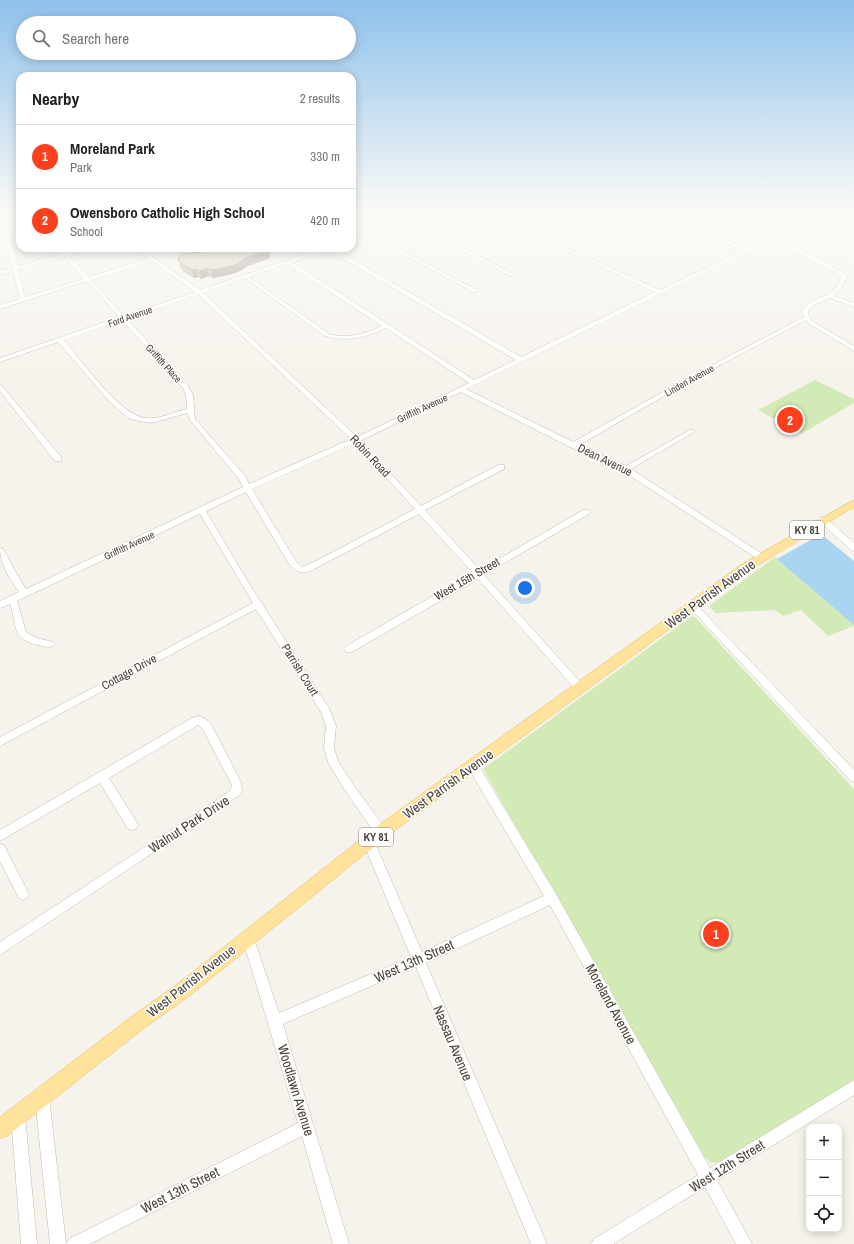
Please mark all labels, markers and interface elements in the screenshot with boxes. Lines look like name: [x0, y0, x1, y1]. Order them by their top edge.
search box: [16, 16, 356, 60]
icon: search: [30, 27, 52, 49]
text: Search here: [62, 28, 129, 49]
text: Nearby: [32, 87, 79, 110]
text: 2 results: [300, 90, 340, 107]
text: Moreland Park: [70, 138, 155, 159]
text: 1: [42, 148, 48, 165]
text: 330 m: [310, 148, 340, 165]
text: Park: [70, 159, 92, 176]
text: Owensboro Catholic High School: [70, 202, 265, 223]
text: 2: [42, 212, 48, 229]
text: 420 m: [310, 212, 340, 229]
text: School: [70, 223, 103, 240]
street label: Ford Avenue: [106, 303, 154, 330]
street label: Griffith Place: [143, 341, 185, 386]
street label: Linden Avenue: [662, 361, 717, 399]
street label: Griffith Avenue: [395, 391, 450, 426]
pin: 2: [777, 405, 803, 435]
street label: Robin Road: [346, 431, 394, 481]
street label: Dean Avenue: [575, 440, 635, 480]
road number: KY 81: [790, 521, 824, 539]
street label: Griffith Avenue: [102, 528, 157, 563]
street label: West 15th Street: [431, 554, 503, 604]
street label: West Parrish Avenue: [661, 555, 759, 633]
your location: [515, 578, 535, 598]
street label: Parrish Court: [278, 641, 322, 699]
street label: Cottage Drive: [99, 650, 159, 694]
street label: West Parrish Avenue: [399, 745, 497, 823]
street label: Walnut Park Drive: [145, 791, 233, 857]
road number: KY 81: [359, 828, 393, 846]
pin: 1: [703, 919, 729, 949]
street label: West 13th Street: [371, 935, 457, 987]
street label: West Parrish Avenue: [143, 941, 239, 1021]
street label: Moreland Avenue: [582, 961, 640, 1047]
street label: Nassau Avenue: [429, 1003, 477, 1083]
street label: Woodlawn Avenue: [274, 1042, 318, 1138]
map controls: [806, 1124, 842, 1232]
button: +: [806, 1124, 842, 1160]
street label: West 12th Street: [686, 1136, 768, 1196]
button: −: [806, 1160, 842, 1196]
street label: West 13th Street: [138, 1163, 222, 1217]
button: locate: [806, 1196, 842, 1232]

